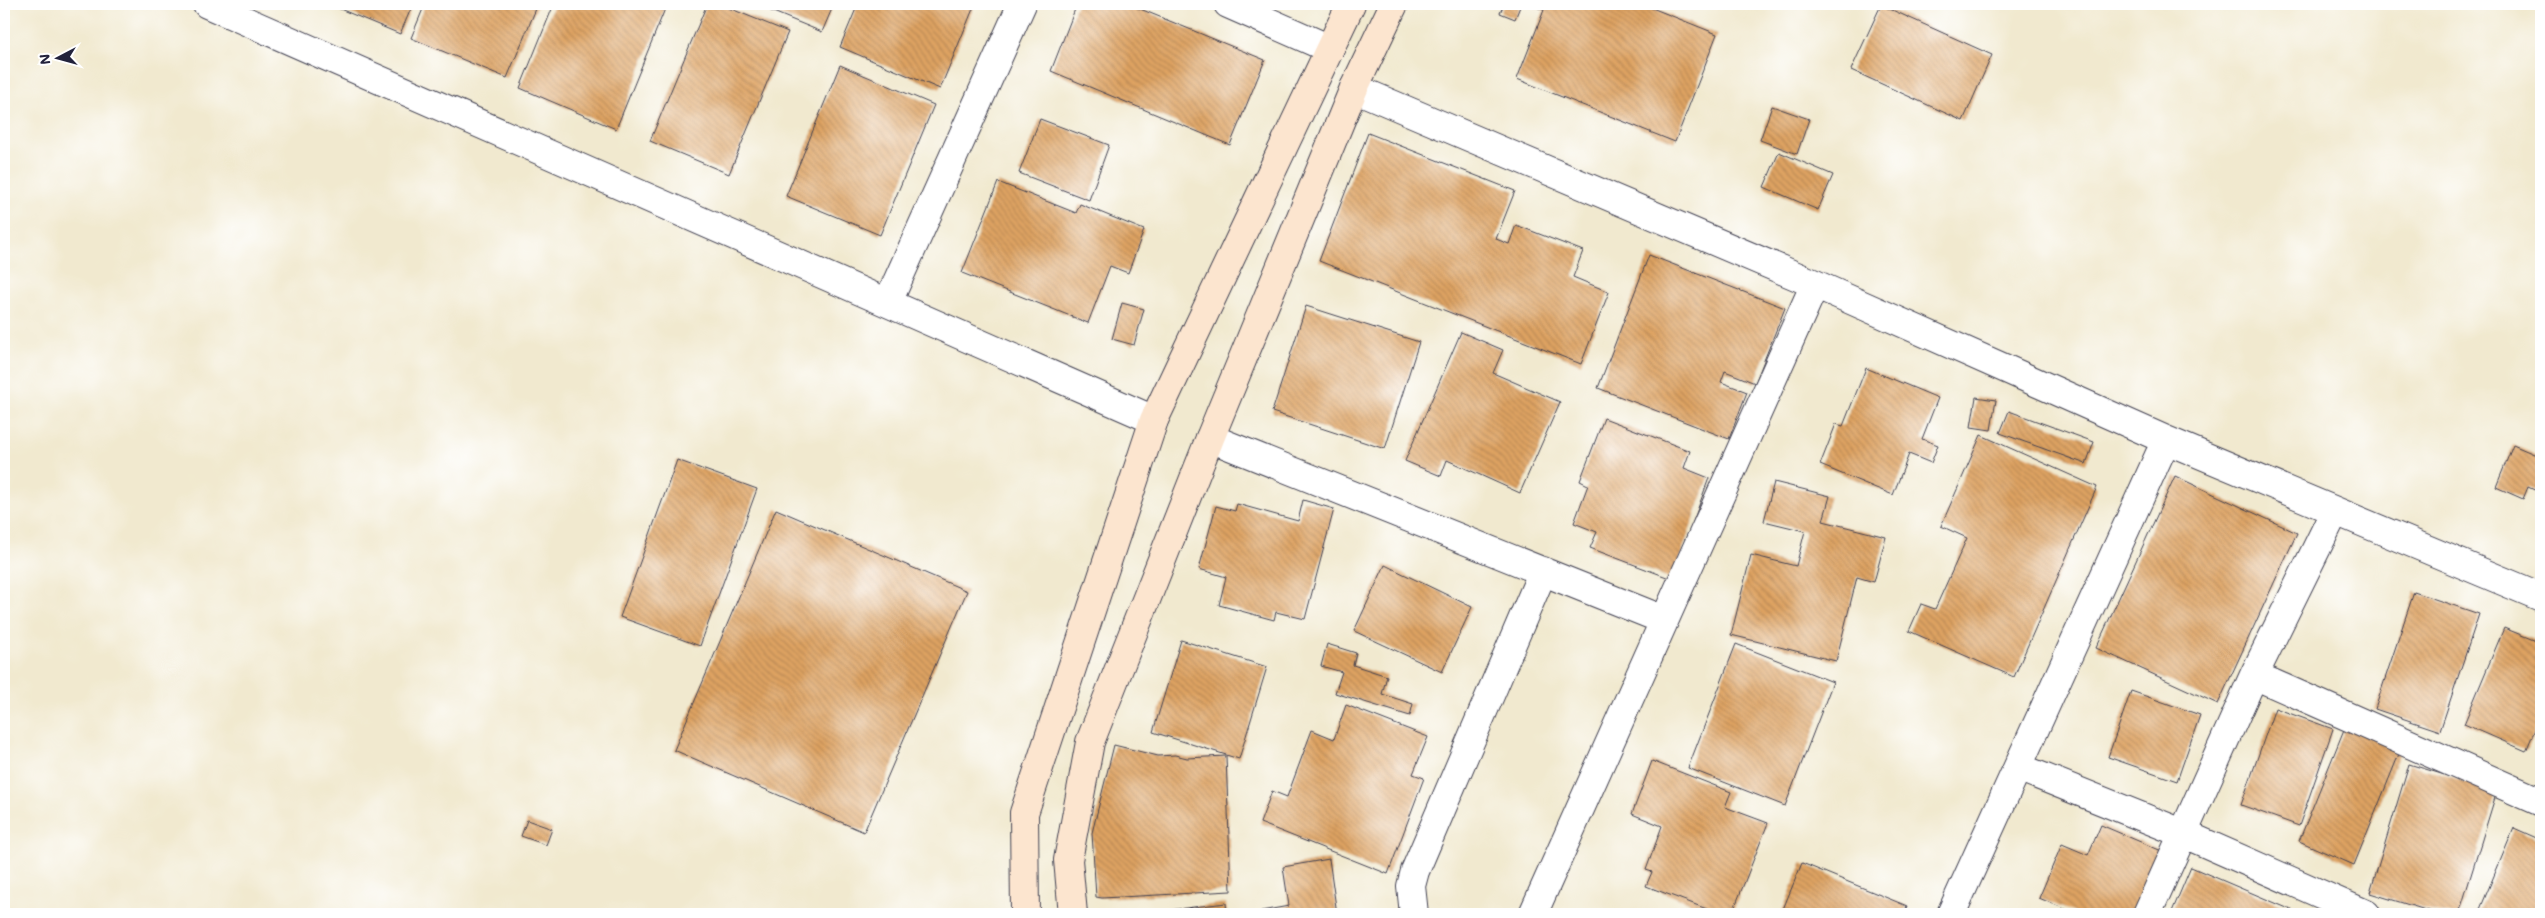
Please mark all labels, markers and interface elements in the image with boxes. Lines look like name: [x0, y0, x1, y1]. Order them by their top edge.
north arrow: [32, 32, 82, 82]
text: N: [35, 53, 55, 66]

